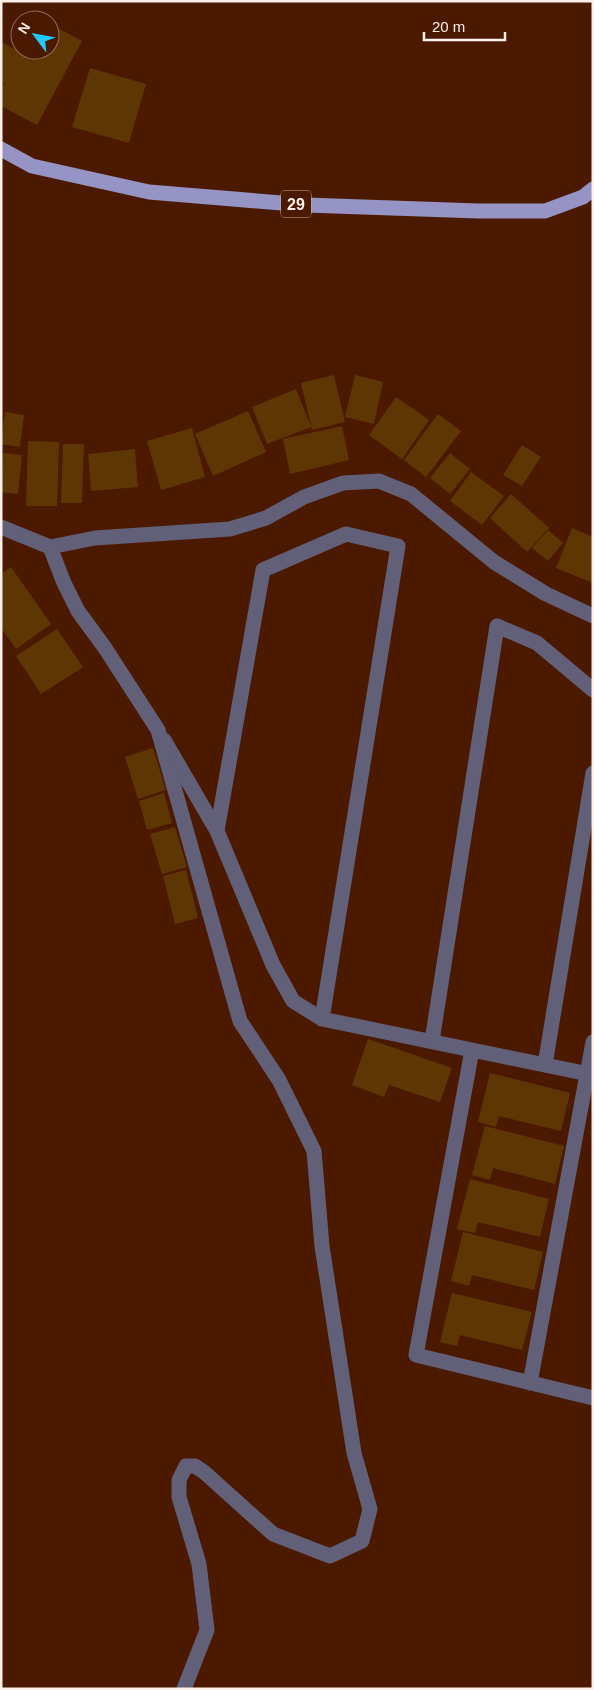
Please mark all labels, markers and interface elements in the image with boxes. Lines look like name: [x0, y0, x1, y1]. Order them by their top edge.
north arrow: [10, 10, 60, 60]
scale bar: [424, 10, 505, 42]
text: 20 m: [432, 18, 465, 35]
text: N: [15, 20, 33, 37]
road number: 29: [281, 190, 311, 218]

